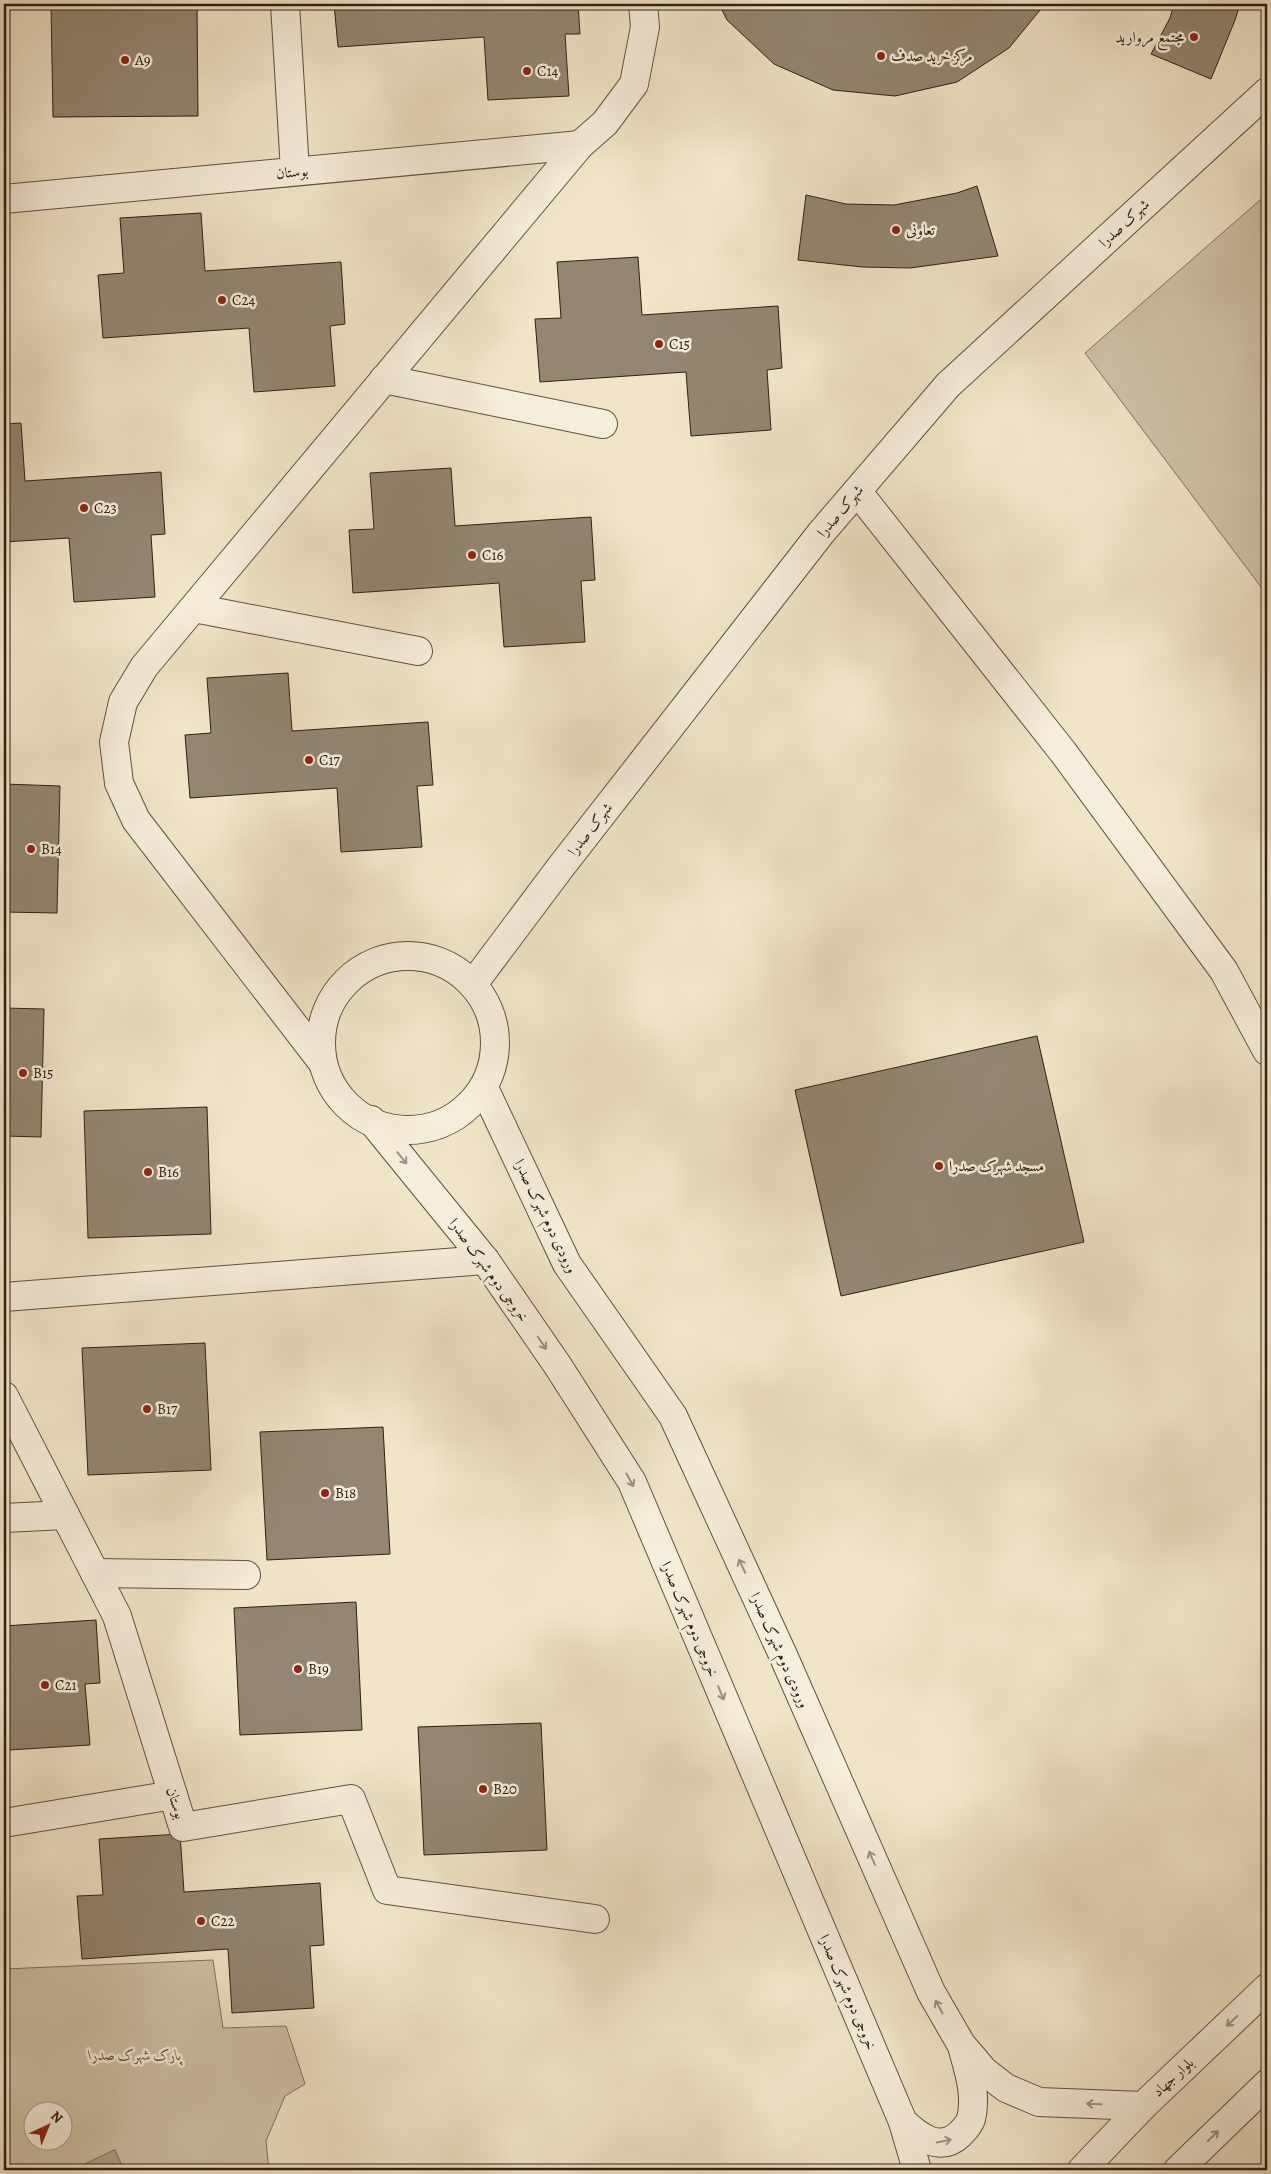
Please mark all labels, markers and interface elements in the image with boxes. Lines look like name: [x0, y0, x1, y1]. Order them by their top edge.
place label: مجتمع مروارید: [1115, 27, 1184, 51]
marker: مجتمع مروارید: [1188, 31, 1200, 43]
place label: مرکز خرید صدف: [891, 46, 972, 67]
place label: A9: [134, 50, 151, 70]
marker: مرکز خرید صدف: [875, 50, 887, 62]
marker: A9: [119, 54, 131, 66]
place label: C14: [537, 61, 559, 81]
marker: C14: [521, 65, 533, 77]
street label: بوستان: [275, 161, 309, 183]
street label: شهرک صدرا: [1094, 194, 1154, 252]
place label: تعاونی: [906, 220, 935, 240]
marker: تعاونی: [890, 224, 902, 236]
place label: C24: [232, 290, 256, 310]
marker: C24: [216, 294, 228, 306]
place label: C15: [669, 334, 690, 354]
marker: C15: [653, 338, 665, 350]
street label: شهرک صدرا: [812, 481, 868, 541]
place label: C23: [94, 498, 117, 518]
marker: C23: [78, 502, 90, 514]
place label: C16: [482, 545, 504, 565]
marker: C16: [466, 549, 478, 561]
place label: C17: [319, 750, 341, 770]
marker: C17: [303, 754, 315, 766]
street label: شهرک صدرا: [563, 798, 617, 860]
place label: B14: [41, 839, 62, 859]
marker: B14: [25, 843, 37, 855]
place label: B15: [33, 1063, 54, 1083]
marker: B15: [17, 1067, 29, 1079]
one-way arrow: [396, 1151, 407, 1164]
street label: ورودی دوم شهرک صدرا: [507, 1156, 582, 1278]
place label: مسجد شهرک صدرا: [949, 1156, 1044, 1176]
marker: مسجد شهرک صدرا: [933, 1160, 945, 1172]
place label: B16: [158, 1162, 179, 1182]
marker: B16: [142, 1166, 154, 1178]
street label: خروجی دوم شهرک صدرا: [442, 1214, 533, 1328]
one-way arrow: [537, 1336, 547, 1350]
place label: B17: [157, 1399, 178, 1419]
marker: B17: [141, 1403, 153, 1415]
one-way arrow: [625, 1472, 635, 1487]
place label: B18: [335, 1483, 356, 1503]
marker: B18: [319, 1487, 331, 1499]
street label: خروجی دوم شهرک صدرا: [654, 1558, 723, 1681]
one-way arrow: [737, 1559, 746, 1574]
street label: ورودی دوم شهرک صدرا: [743, 1589, 814, 1712]
place label: B19: [308, 1659, 329, 1679]
marker: B19: [292, 1663, 304, 1675]
place label: C21: [55, 1675, 77, 1695]
marker: C21: [39, 1679, 51, 1691]
one-way arrow: [717, 1685, 727, 1700]
place label: B20: [493, 1779, 517, 1799]
marker: B20: [477, 1783, 489, 1795]
street label: بوستان: [162, 1785, 191, 1822]
one-way arrow: [867, 1851, 877, 1866]
place label: C22: [211, 1911, 235, 1931]
marker: C22: [195, 1915, 207, 1927]
street label: خروجی دوم شهرک صدرا: [812, 1931, 881, 2054]
one-way arrow: [933, 2000, 943, 2014]
one-way arrow: [1226, 2015, 1238, 2027]
park label: پارک شهرک صدرا: [87, 2045, 183, 2066]
street label: بلوار جهاد: [1148, 2053, 1198, 2101]
one-way arrow: [1086, 2100, 1102, 2109]
north arrow: [22, 2102, 72, 2152]
text: N: [46, 2107, 67, 2127]
one-way arrow: [1207, 2130, 1220, 2142]
one-way arrow: [936, 2136, 952, 2145]

